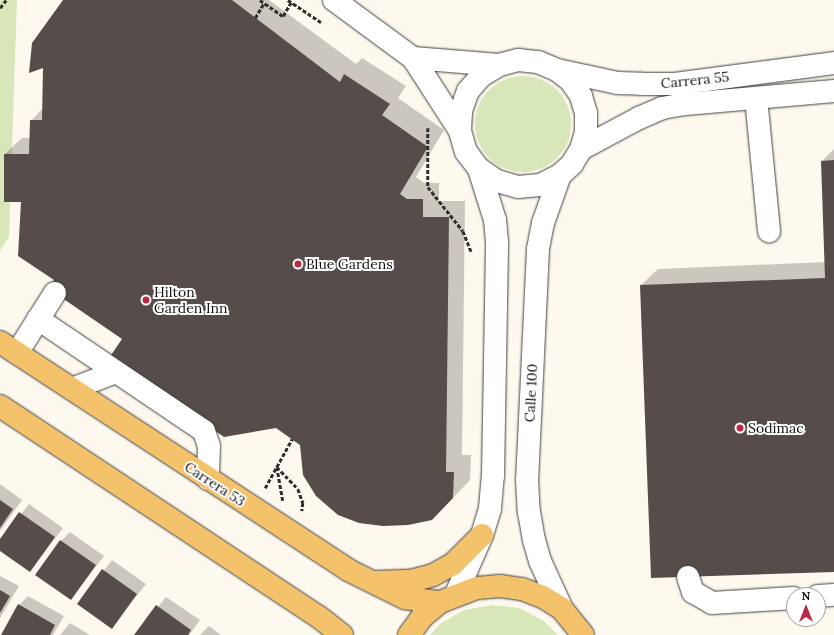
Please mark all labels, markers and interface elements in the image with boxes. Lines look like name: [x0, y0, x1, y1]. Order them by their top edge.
street label: Carrera 55: [660, 68, 730, 92]
place label: Blue Gardens: [306, 256, 393, 272]
marker: Blue Gardens: [293, 259, 303, 269]
place label: Hilton Garden Inn: [154, 284, 228, 316]
marker: Hilton Garden Inn: [141, 295, 151, 305]
street label: Calle 100: [521, 363, 541, 423]
place label: Sodimac: [748, 420, 804, 436]
marker: Sodimac: [735, 423, 745, 433]
street label: Carrera 53: [182, 458, 248, 510]
north arrow: [786, 587, 826, 627]
text: N: [802, 589, 810, 603]

